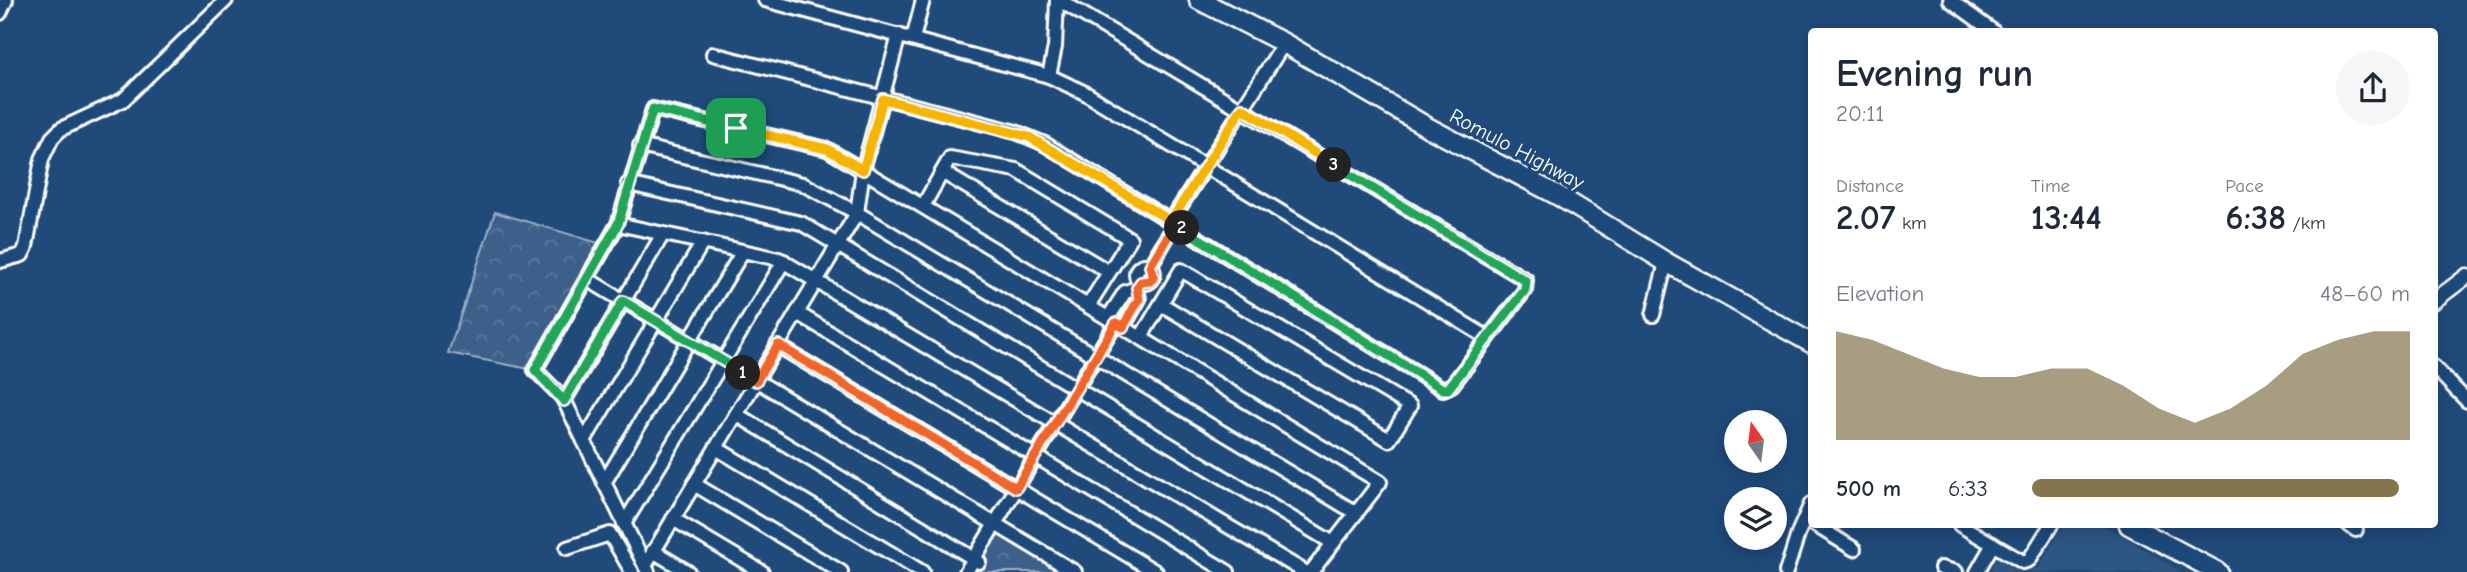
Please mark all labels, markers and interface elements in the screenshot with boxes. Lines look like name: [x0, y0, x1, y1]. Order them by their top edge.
button: share: [2336, 51, 2410, 125]
text: Evening run: [1836, 52, 2033, 96]
pin: [706, 98, 766, 158]
text: 20:11: [1836, 100, 1884, 127]
street label: Romulo Highway: [1446, 103, 1589, 195]
icon: arrive: [717, 109, 755, 147]
pin: 3: [1316, 148, 1352, 182]
text: 3: [1329, 153, 1338, 175]
text: Distance: [1836, 175, 1904, 197]
text: Time: [2031, 175, 2070, 197]
text: Pace: [2225, 175, 2264, 197]
text: 2.07: [1836, 197, 1896, 238]
text: 13:44: [2031, 197, 2102, 238]
text: 6:38: [2225, 197, 2286, 238]
pin: 2: [1164, 210, 1200, 246]
text: km: [1896, 212, 1927, 234]
text: /km: [2286, 212, 2326, 234]
text: 2: [1177, 216, 1186, 238]
text: Elevation: [1836, 280, 1924, 307]
text: 48–60 m: [2320, 280, 2410, 307]
pin: 1: [726, 356, 760, 390]
text: 1: [739, 361, 746, 383]
north arrow: [1724, 410, 1787, 472]
map controls: [1724, 410, 1787, 550]
text: 500 m: [1836, 475, 1901, 502]
text: 6:33: [1948, 475, 1988, 502]
button: layers: [1724, 487, 1787, 550]

